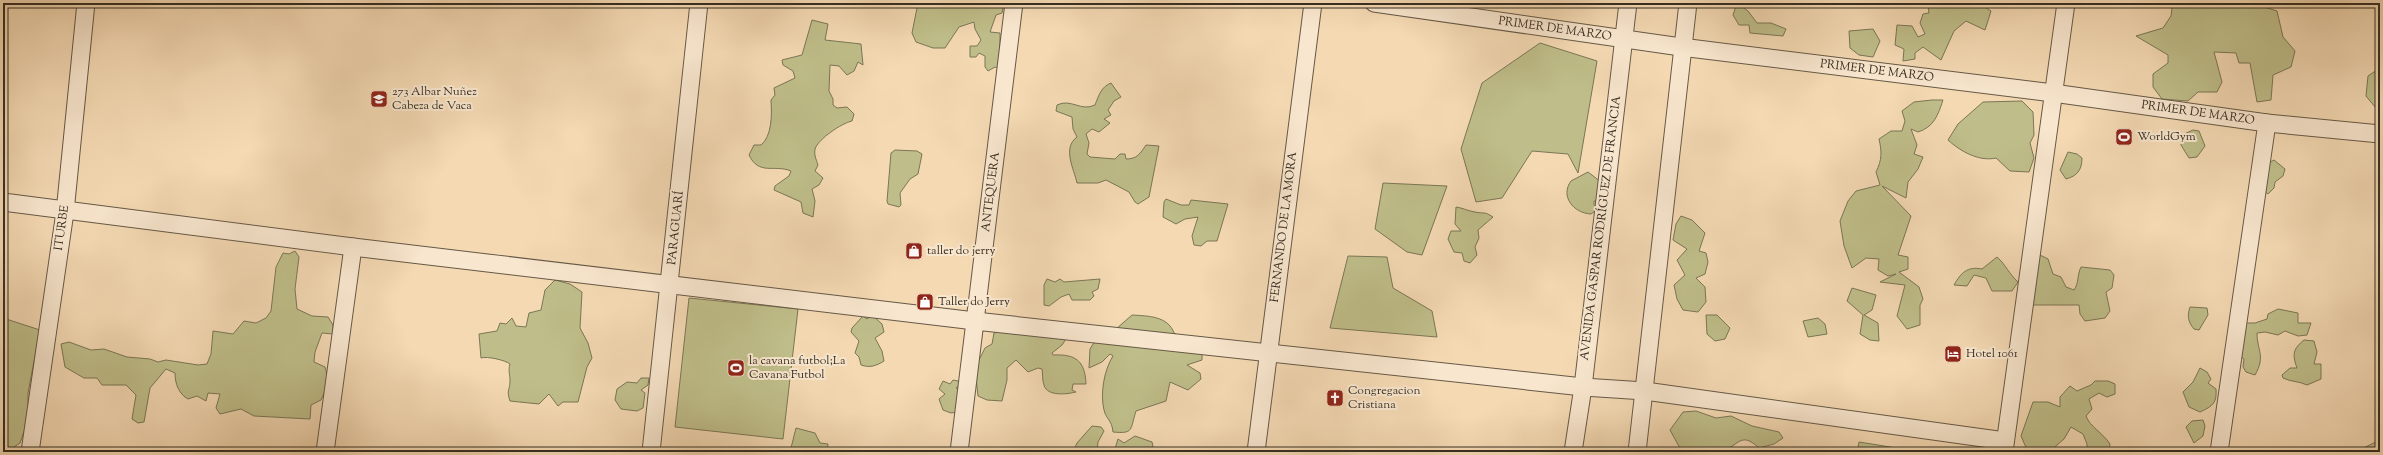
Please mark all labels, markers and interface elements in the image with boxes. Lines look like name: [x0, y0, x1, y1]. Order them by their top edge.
street label: PRIMER DE MARZO: [1497, 12, 1613, 46]
street label: PRIMER DE MARZO: [1819, 55, 1935, 87]
place label: 273 Albar Nuñez Cabeza de Vaca: [392, 83, 477, 115]
school or university icon: 273 Albar Nuñez Cabeza de Vaca: [369, 89, 389, 109]
street label: AVENIDA GASPAR RODRÍGUEZ DE FRANCIA: [1576, 94, 1626, 362]
street label: PRIMER DE MARZO: [2140, 96, 2256, 130]
sports icon: WorldGym: [2114, 127, 2134, 147]
place label: WorldGym: [2137, 128, 2196, 146]
street label: FERNANDO DE LA MORA: [1266, 150, 1302, 303]
street label: ANTEQUERA: [977, 151, 1005, 233]
street label: PARAGUARÍ: [663, 190, 689, 266]
street label: ITURBE: [50, 203, 74, 252]
shop icon: taller do jerry: [904, 241, 924, 261]
place label: taller do jerry: [927, 242, 996, 260]
shop icon: Taller do Jerry: [915, 292, 935, 312]
place label: Taller do Jerry: [938, 293, 1010, 311]
hotel icon: Hotel 1061: [1943, 344, 1963, 364]
place label: Hotel 1061: [1966, 345, 2018, 363]
place label: la cavana futbol;La Cavana Futbol: [749, 352, 846, 384]
sports icon: la cavana futbol;La Cavana Futbol: [726, 358, 746, 378]
place label: Congregacion Cristiana: [1348, 382, 1420, 414]
church icon: Congregacion Cristiana: [1325, 388, 1345, 408]

